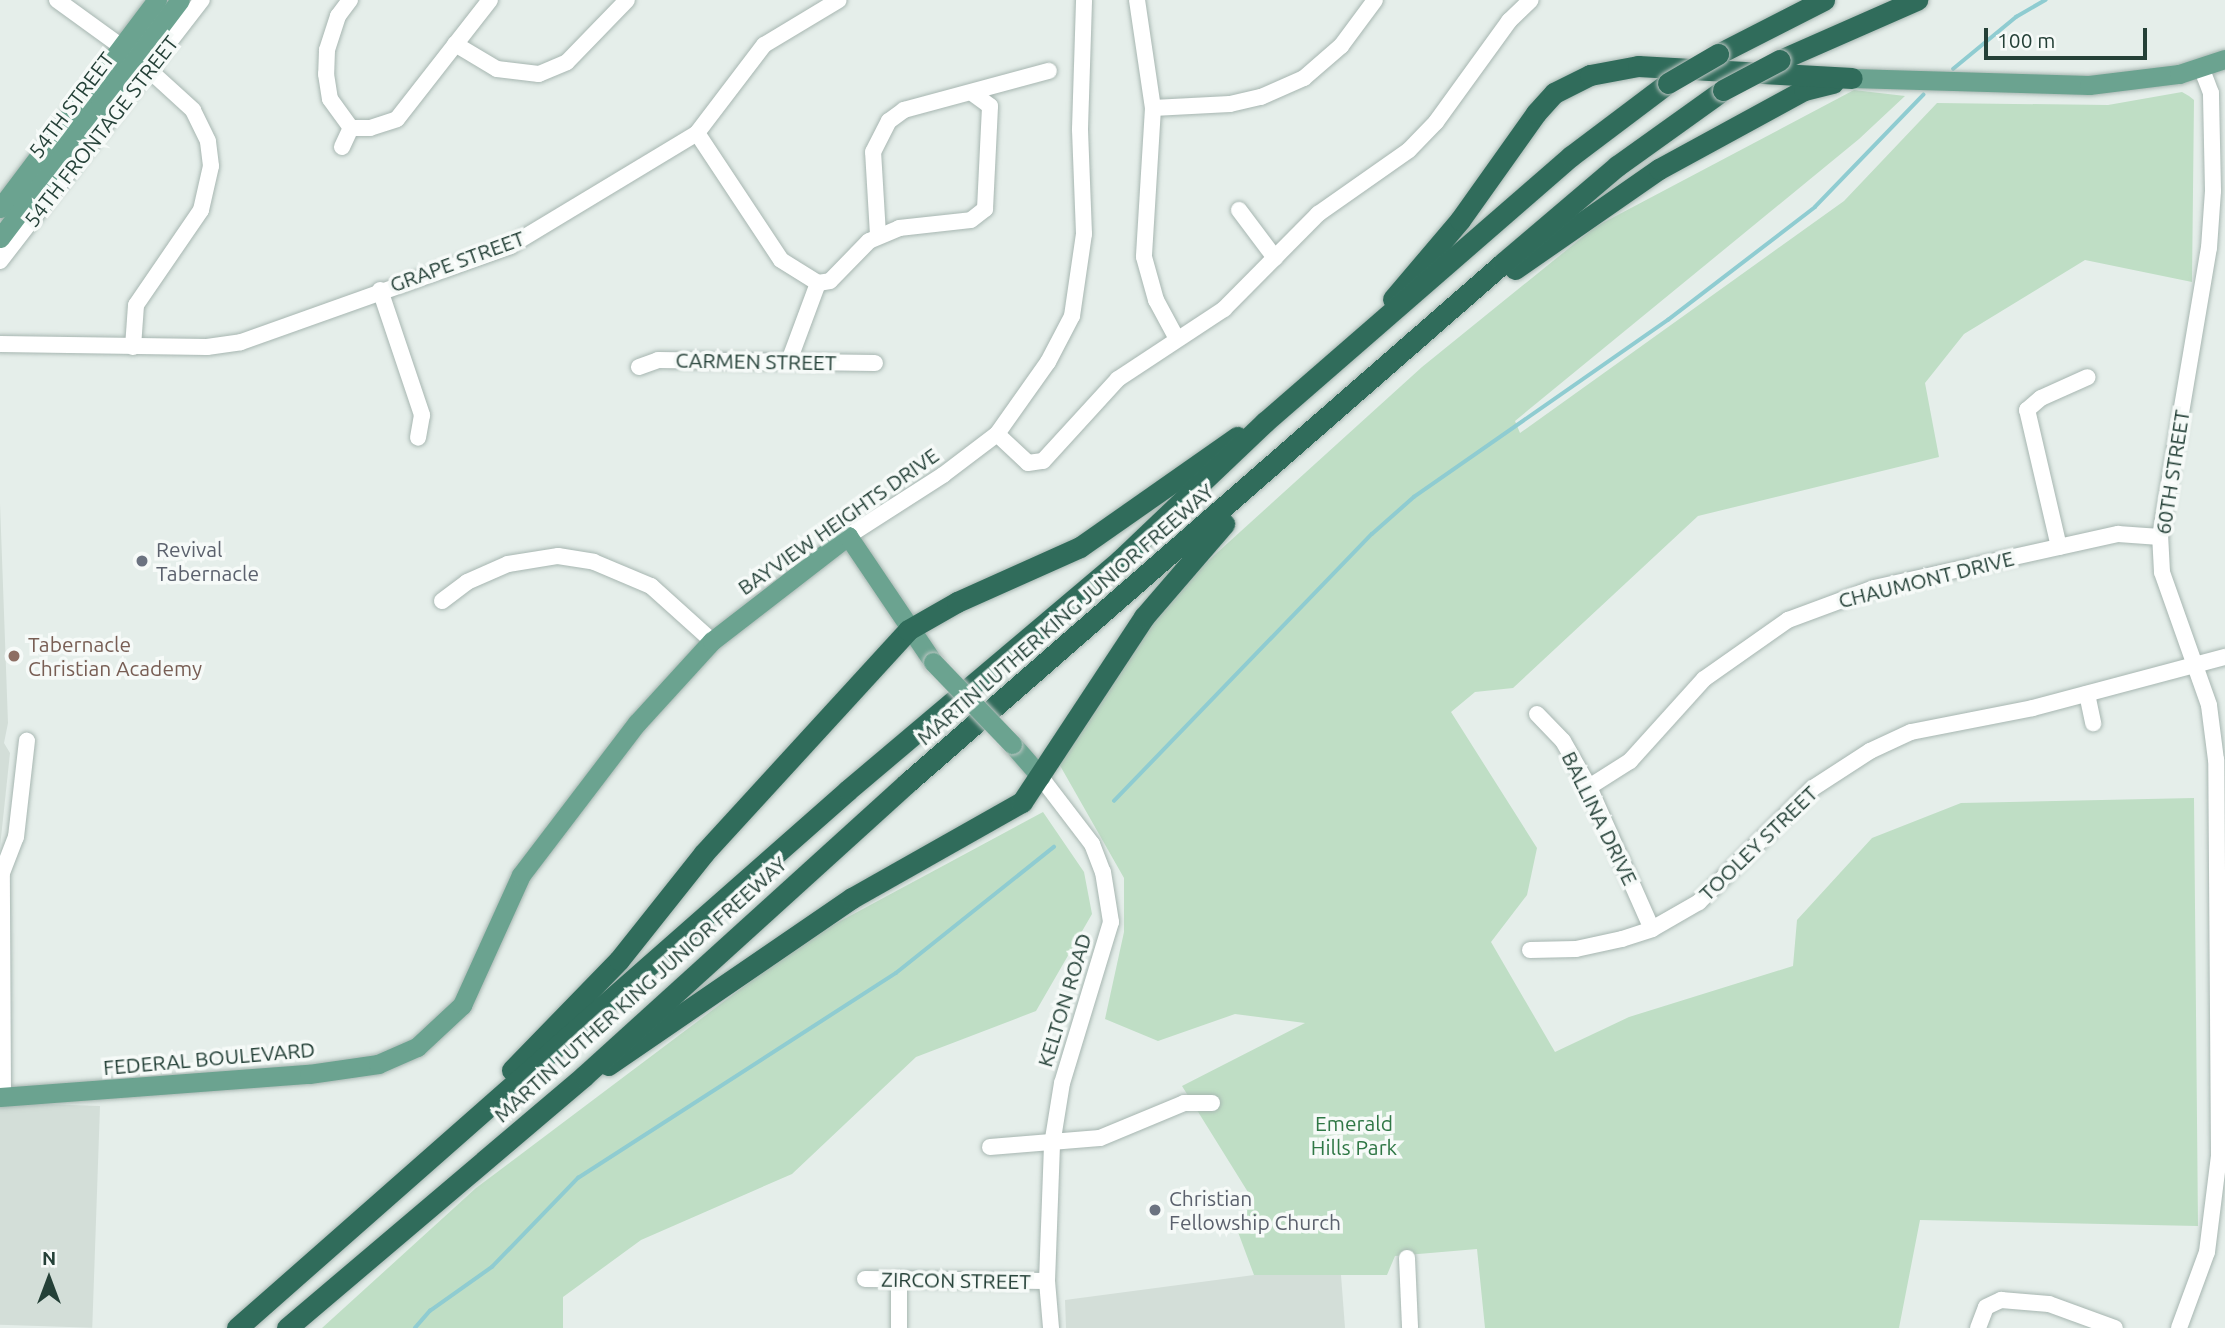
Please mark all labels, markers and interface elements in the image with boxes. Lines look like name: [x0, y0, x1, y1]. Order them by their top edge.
scale bar: [1987, 14, 2150, 58]
text: 100 m: [1997, 28, 2055, 52]
street label: 54TH FRONTAGE STREET: [19, 30, 183, 232]
street label: 54TH STREET: [23, 47, 119, 163]
street label: GRAPE STREET: [386, 225, 528, 297]
street label: CARMEN STREET: [675, 347, 837, 375]
street label: 60TH STREET: [2150, 408, 2194, 536]
street label: BAYVIEW HEIGHTS DRIVE: [733, 442, 943, 600]
street label: MARTIN LUTHER KING JUNIOR FREEWAY: [911, 478, 1219, 750]
place label: Revival Tabernacle: [156, 536, 259, 586]
street label: CHAUMONT DRIVE: [1836, 545, 2016, 613]
marker: Revival Tabernacle: [134, 553, 150, 569]
place label: Tabernacle Christian Academy: [28, 631, 202, 681]
marker: Tabernacle Christian Academy: [6, 648, 22, 664]
street label: BALLINA DRIVE: [1557, 747, 1643, 889]
street label: TOOLEY STREET: [1694, 780, 1822, 906]
street label: MARTIN LUTHER KING JUNIOR FREEWAY: [488, 851, 792, 1127]
street label: KELTON ROAD: [1032, 930, 1096, 1070]
street label: FEDERAL BOULEVARD: [102, 1036, 316, 1080]
park label: Emerald Hills Park: [1311, 1110, 1397, 1160]
place label: Christian Fellowship Church: [1169, 1185, 1341, 1235]
marker: Christian Fellowship Church: [1147, 1202, 1163, 1218]
north arrow: [14, 1244, 84, 1314]
text: N: [42, 1247, 56, 1269]
street label: ZIRCON STREET: [881, 1266, 1031, 1294]

